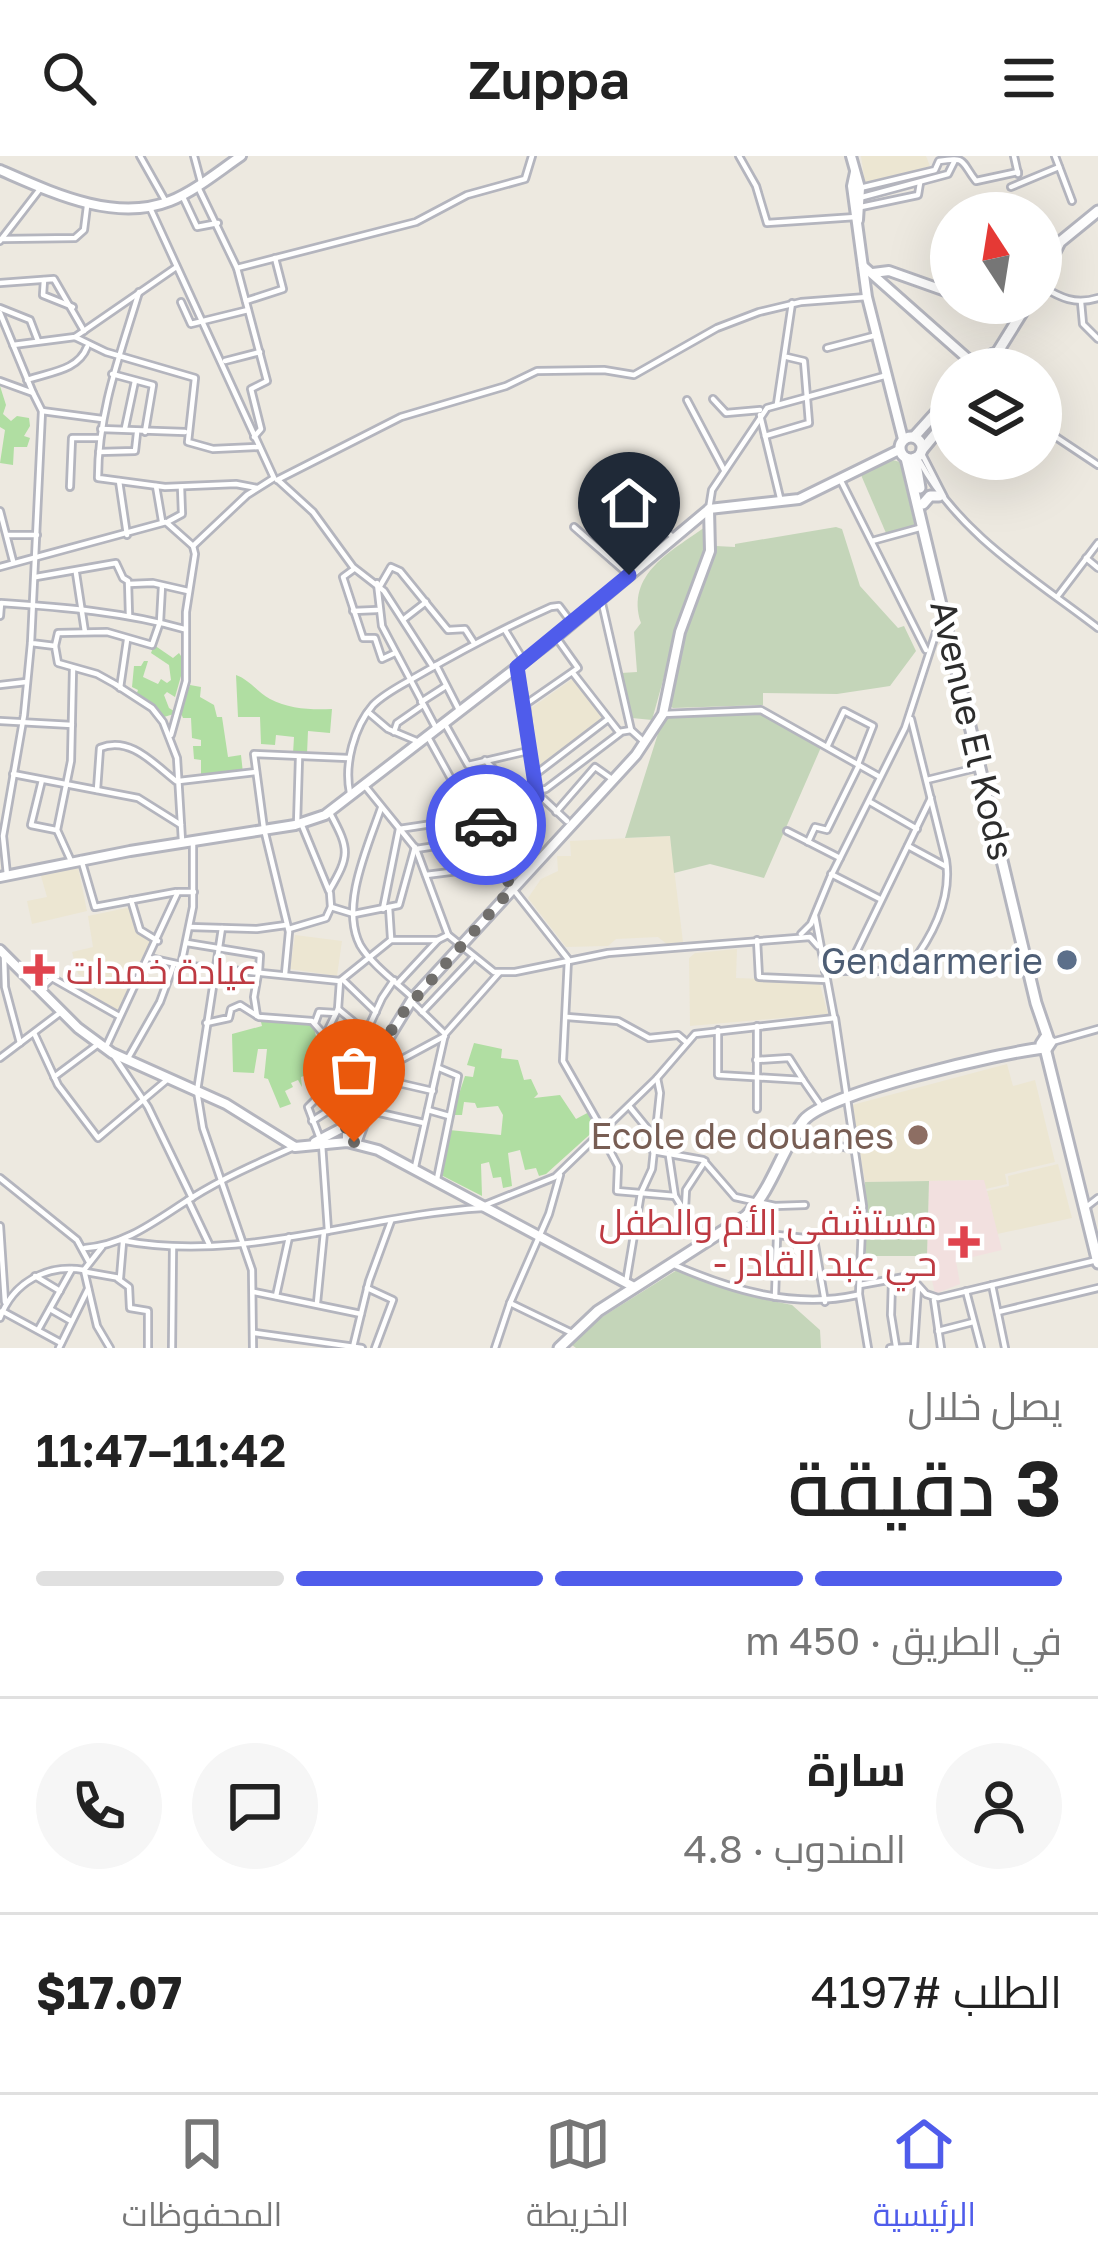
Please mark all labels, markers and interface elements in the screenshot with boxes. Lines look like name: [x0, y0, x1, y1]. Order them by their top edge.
icon: search: [36, 45, 102, 111]
icon: menu: [996, 45, 1062, 111]
text: Zuppa: [468, 46, 630, 111]
north arrow: [930, 192, 1062, 324]
map controls: [930, 192, 1062, 480]
button: layers: [930, 348, 1062, 480]
pin: [578, 452, 680, 575]
icon: home: [596, 470, 662, 536]
street label: Avenue El Kods: [922, 596, 1024, 864]
courier: [426, 765, 546, 885]
icon: car: [453, 792, 519, 858]
place label: Gendarmerie: [821, 939, 1043, 982]
marker: Gendarmerie: [1054, 947, 1080, 973]
place label: عيادة خمدات: [66, 949, 258, 992]
marker: عيادة خمدات: [23, 954, 55, 986]
pin: [303, 1019, 405, 1142]
icon: bag: [321, 1037, 387, 1103]
place label: Ecole de douanes: [590, 1114, 894, 1157]
marker: Ecole de douanes: [905, 1122, 931, 1148]
place label: مستشفي الأم والطفل - حي عبد القادر: [599, 1200, 937, 1292]
marker: مستشفي الأم والطفل - حي عبد القادر: [948, 1226, 980, 1258]
text: يصل خلال: [908, 1382, 1062, 1429]
text: 11:42–11:47: [36, 1423, 286, 1477]
text: 3 دقيقة: [788, 1440, 1062, 1533]
text: في الطريق · 450 m: [745, 1617, 1062, 1664]
text: سارة: [807, 1742, 906, 1796]
button: phone: [36, 1743, 162, 1869]
button: chat: [192, 1743, 318, 1869]
button: person: [936, 1743, 1062, 1869]
text: المندوب · 4.8: [684, 1825, 906, 1872]
text: الطلب #4197: [811, 1964, 1062, 2018]
text: $17.07: [36, 1965, 182, 2019]
tab: المحفوظات: [122, 2111, 282, 2245]
tab: الخريطة: [526, 2111, 629, 2245]
tab: الرئيسية: [873, 2111, 976, 2245]

